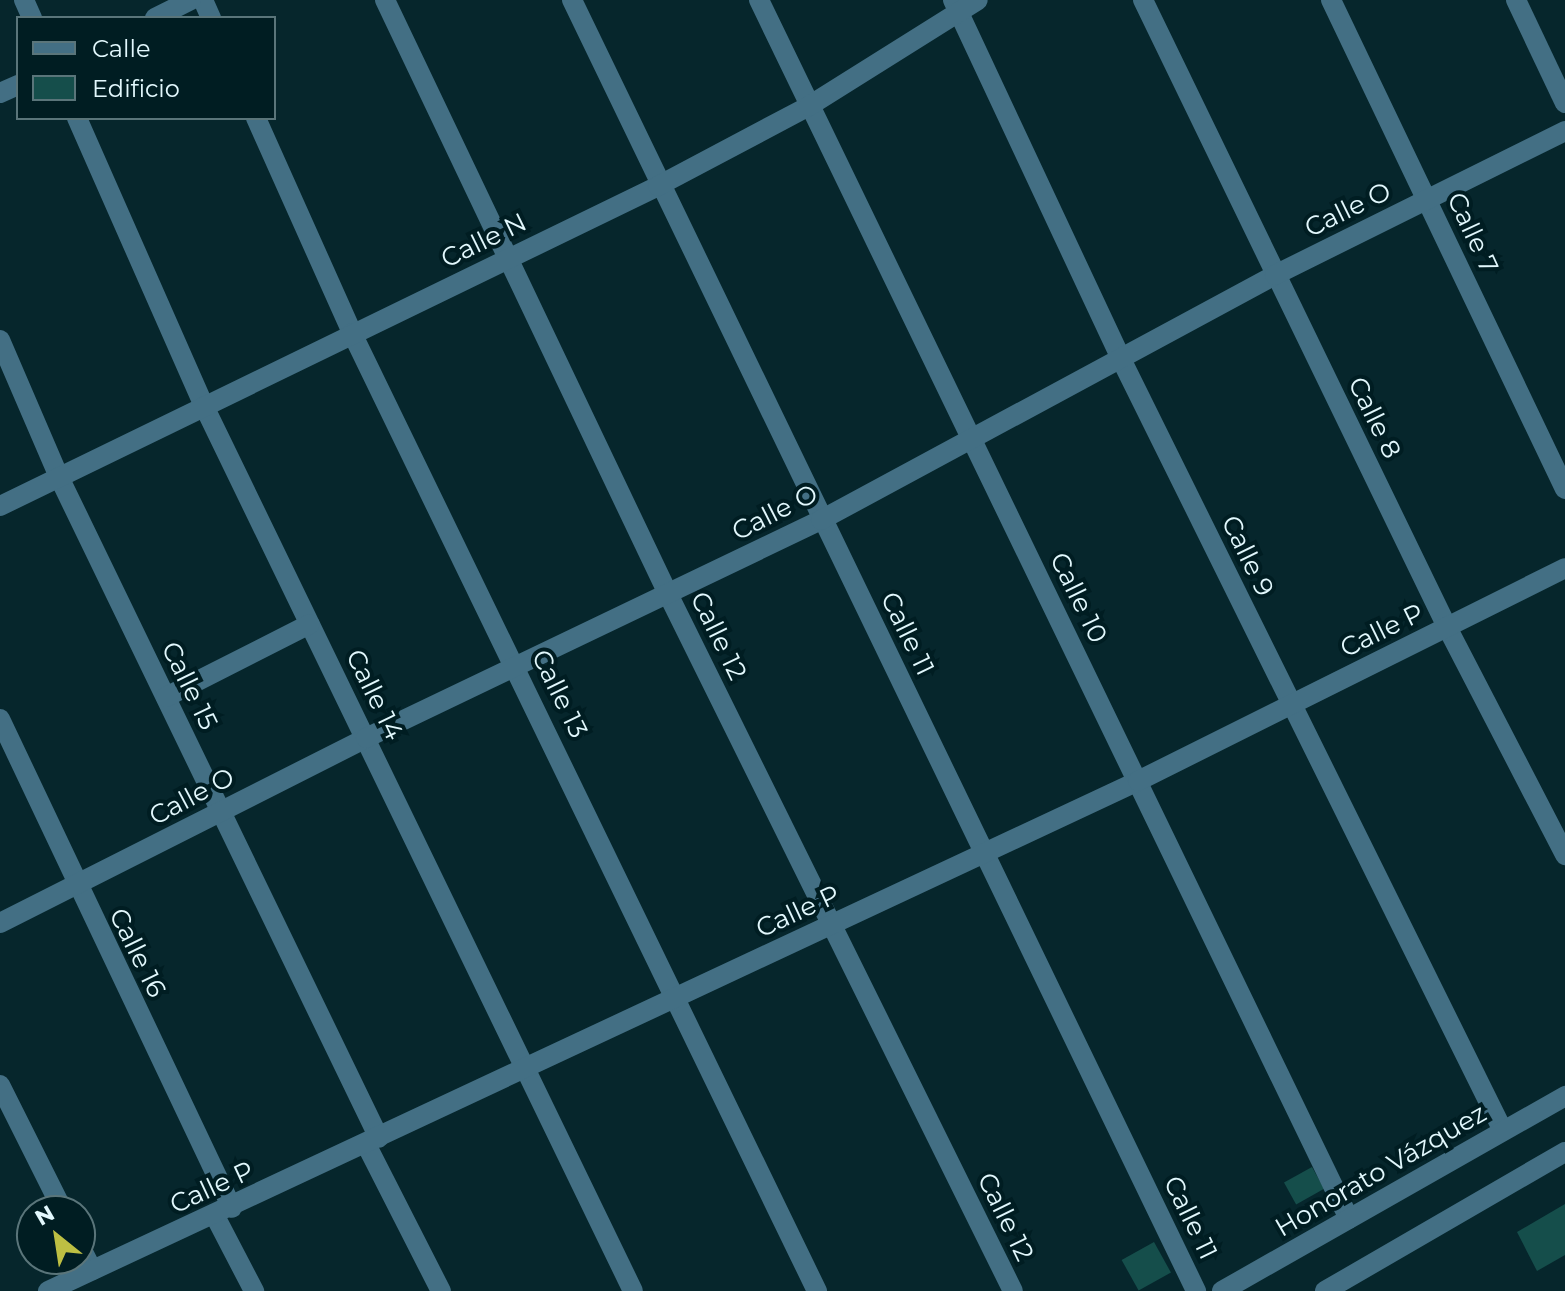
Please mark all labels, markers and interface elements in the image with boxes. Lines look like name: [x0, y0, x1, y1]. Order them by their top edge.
legend: [16, 16, 276, 120]
text: Calle: [92, 34, 150, 63]
text: Edificio: [92, 74, 180, 103]
street label: Calle O: [1300, 176, 1396, 244]
street label: Calle 7: [1440, 188, 1504, 278]
street label: Calle N: [436, 207, 532, 275]
street label: Calle 8: [1341, 372, 1407, 464]
street label: Calle O: [727, 478, 823, 548]
street label: Calle 9: [1214, 511, 1280, 601]
street label: Calle 10: [1043, 548, 1113, 648]
street label: Calle 12: [683, 587, 753, 685]
street label: Calle 11: [874, 587, 940, 681]
street label: Calle P: [1335, 598, 1429, 664]
street label: Calle 15: [154, 637, 224, 735]
street label: Calle 14: [339, 645, 409, 745]
street label: Calle 13: [524, 645, 594, 743]
street label: Calle O: [144, 762, 240, 832]
street label: Calle P: [751, 879, 845, 945]
street label: Calle 16: [102, 903, 172, 1003]
street label: Honorato Vázquez: [1270, 1098, 1492, 1244]
street label: Calle P: [165, 1155, 259, 1221]
street label: Calle 12: [970, 1168, 1040, 1266]
street label: Calle 11: [1157, 1171, 1223, 1265]
north arrow: [16, 1195, 96, 1275]
text: N: [30, 1199, 59, 1232]

